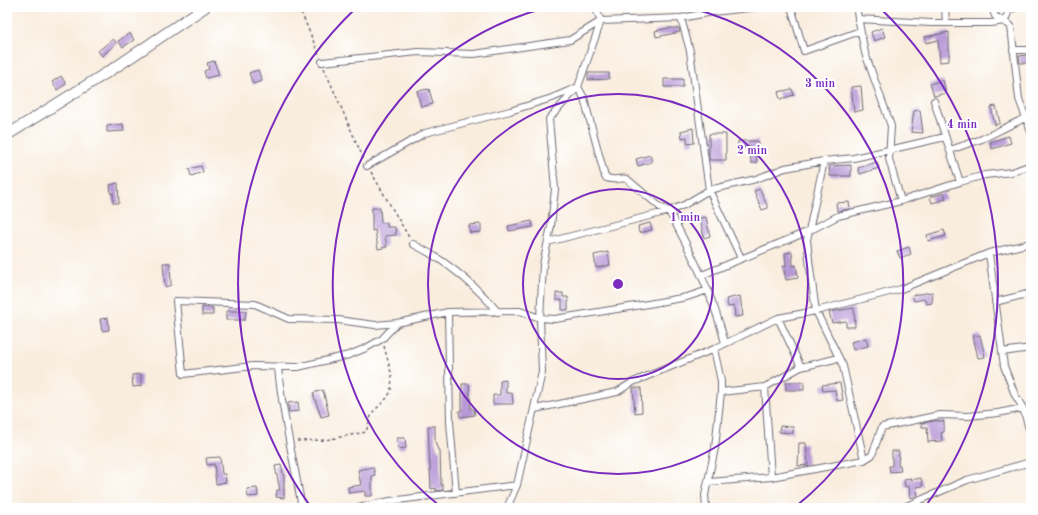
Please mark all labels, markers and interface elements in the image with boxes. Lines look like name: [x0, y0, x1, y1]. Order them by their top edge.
text: 3 min: [805, 78, 835, 90]
text: 4 min: [947, 119, 977, 131]
text: 2 min: [737, 145, 767, 157]
text: 1 min: [670, 212, 700, 224]
centre of rings: [611, 277, 625, 291]

